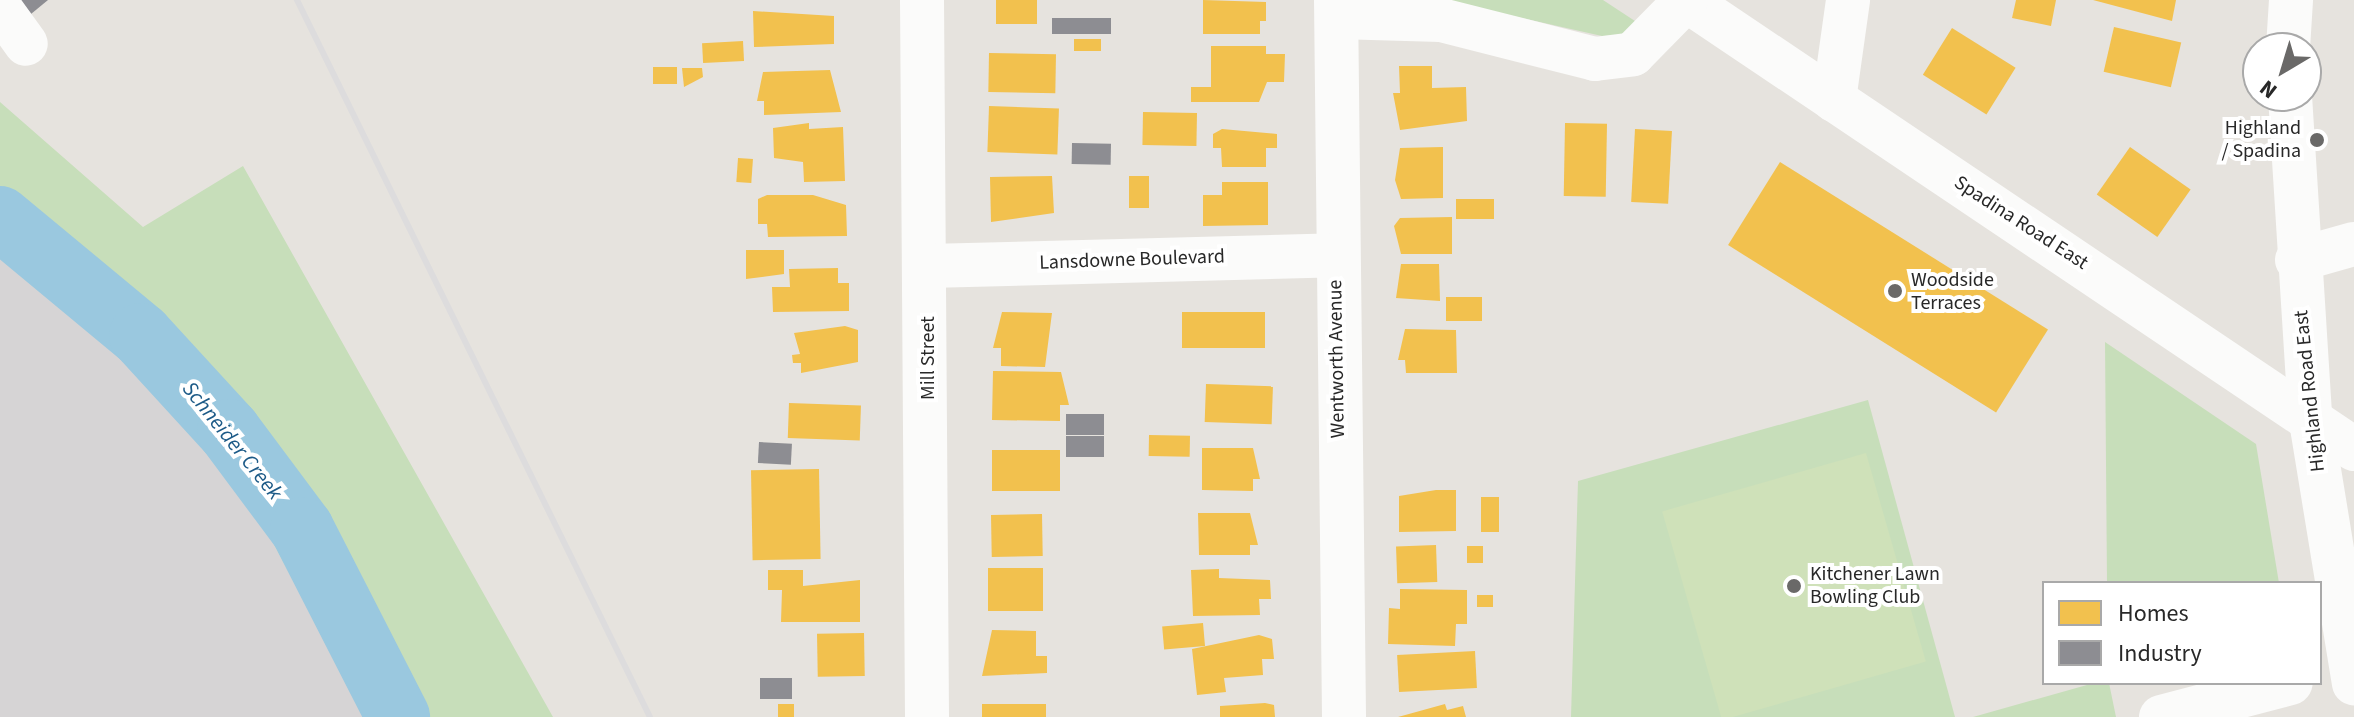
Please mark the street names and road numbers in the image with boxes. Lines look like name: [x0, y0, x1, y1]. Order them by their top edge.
street label: Spadina Road East: [1950, 171, 2092, 275]
street label: Lansdowne Boulevard: [1039, 245, 1225, 275]
street label: Wentworth Avenue: [1324, 279, 1350, 439]
street label: Highland Road East: [2290, 309, 2330, 473]
street label: Mill Street: [916, 316, 940, 400]

